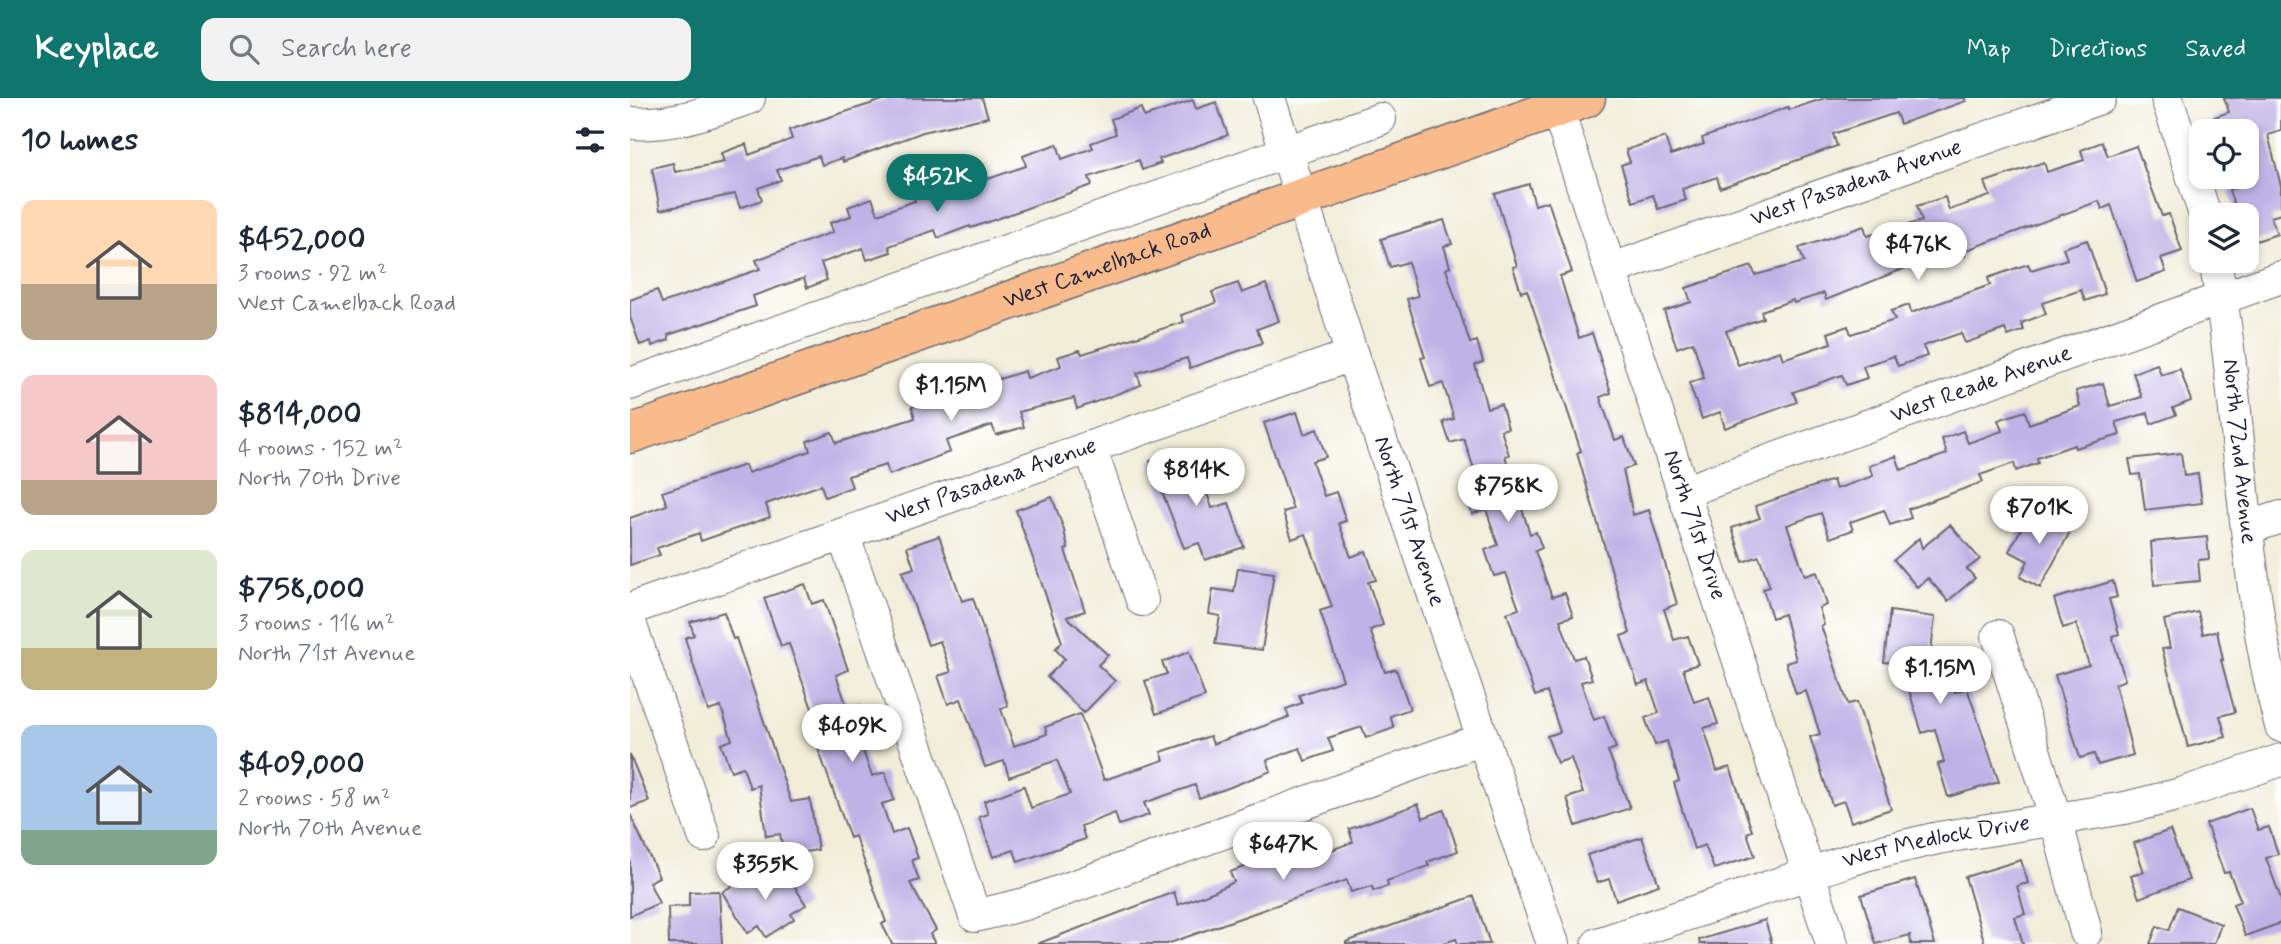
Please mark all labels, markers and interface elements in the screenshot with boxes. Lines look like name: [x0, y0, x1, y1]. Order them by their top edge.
search box: [201, 18, 691, 81]
text: Keyplace: [35, 27, 159, 71]
icon: search: [225, 30, 263, 68]
text: Search here: [281, 32, 412, 66]
text: Map: [1967, 34, 2011, 65]
text: Directions: [2049, 34, 2147, 65]
text: Saved: [2185, 34, 2246, 65]
map controls: [2189, 119, 2259, 273]
button: locate: [2189, 119, 2259, 189]
text: 10 homes: [21, 121, 138, 160]
icon: filters: [571, 121, 609, 159]
street label: West Pasadena Avenue: [1747, 133, 1966, 234]
pin: $452K: [888, 155, 986, 214]
text: $452K: [902, 162, 972, 192]
button: layers: [2189, 203, 2259, 273]
street label: West Camelback Road: [1000, 216, 1215, 317]
text: $452,000: [238, 220, 365, 259]
pin: $476K: [1869, 222, 1967, 282]
icon: home: [77, 228, 161, 312]
text: $476K: [1885, 230, 1951, 260]
text: 3 rooms · 92 m²: [238, 259, 387, 289]
text: West Camelback Road: [238, 289, 456, 319]
street label: West Reade Avenue: [1887, 338, 2076, 431]
street label: North 72nd Avenue: [2214, 357, 2263, 546]
pin: $1.15M: [894, 364, 1008, 423]
text: $1.15M: [915, 371, 987, 401]
text: $814,000: [238, 395, 362, 434]
icon: home: [77, 403, 161, 487]
street label: West Pasadena Avenue: [882, 431, 1101, 533]
street label: North 71st Avenue: [1366, 433, 1452, 610]
text: 4 rooms · 152 m²: [238, 434, 403, 464]
street label: North 71st Drive: [1656, 446, 1733, 604]
pin: $814K: [1147, 448, 1245, 508]
text: $814K: [1163, 456, 1229, 486]
text: North 70th Drive: [238, 464, 401, 494]
pin: $758K: [1459, 464, 1557, 524]
text: $758K: [1474, 472, 1542, 502]
pin: $701K: [1990, 486, 2088, 546]
text: $701K: [2006, 494, 2072, 524]
text: $758,000: [238, 570, 365, 609]
icon: home: [77, 578, 161, 662]
text: 3 rooms · 116 m²: [238, 609, 395, 639]
text: North 71st Avenue: [238, 639, 416, 669]
pin: $1.15M: [1883, 646, 1997, 706]
text: $1.15M: [1904, 654, 1976, 684]
pin: $409K: [803, 704, 901, 764]
text: $409K: [818, 712, 886, 742]
text: $409,000: [238, 745, 365, 784]
icon: home: [77, 753, 161, 837]
text: 2 rooms · 58 m²: [238, 784, 391, 814]
street label: West Medlock Drive: [1839, 808, 2032, 876]
text: North 70th Avenue: [238, 814, 422, 844]
pin: $647K: [1234, 822, 1332, 882]
text: $647K: [1249, 830, 1317, 860]
pin: $355K: [716, 842, 814, 902]
text: $355K: [732, 850, 798, 880]

